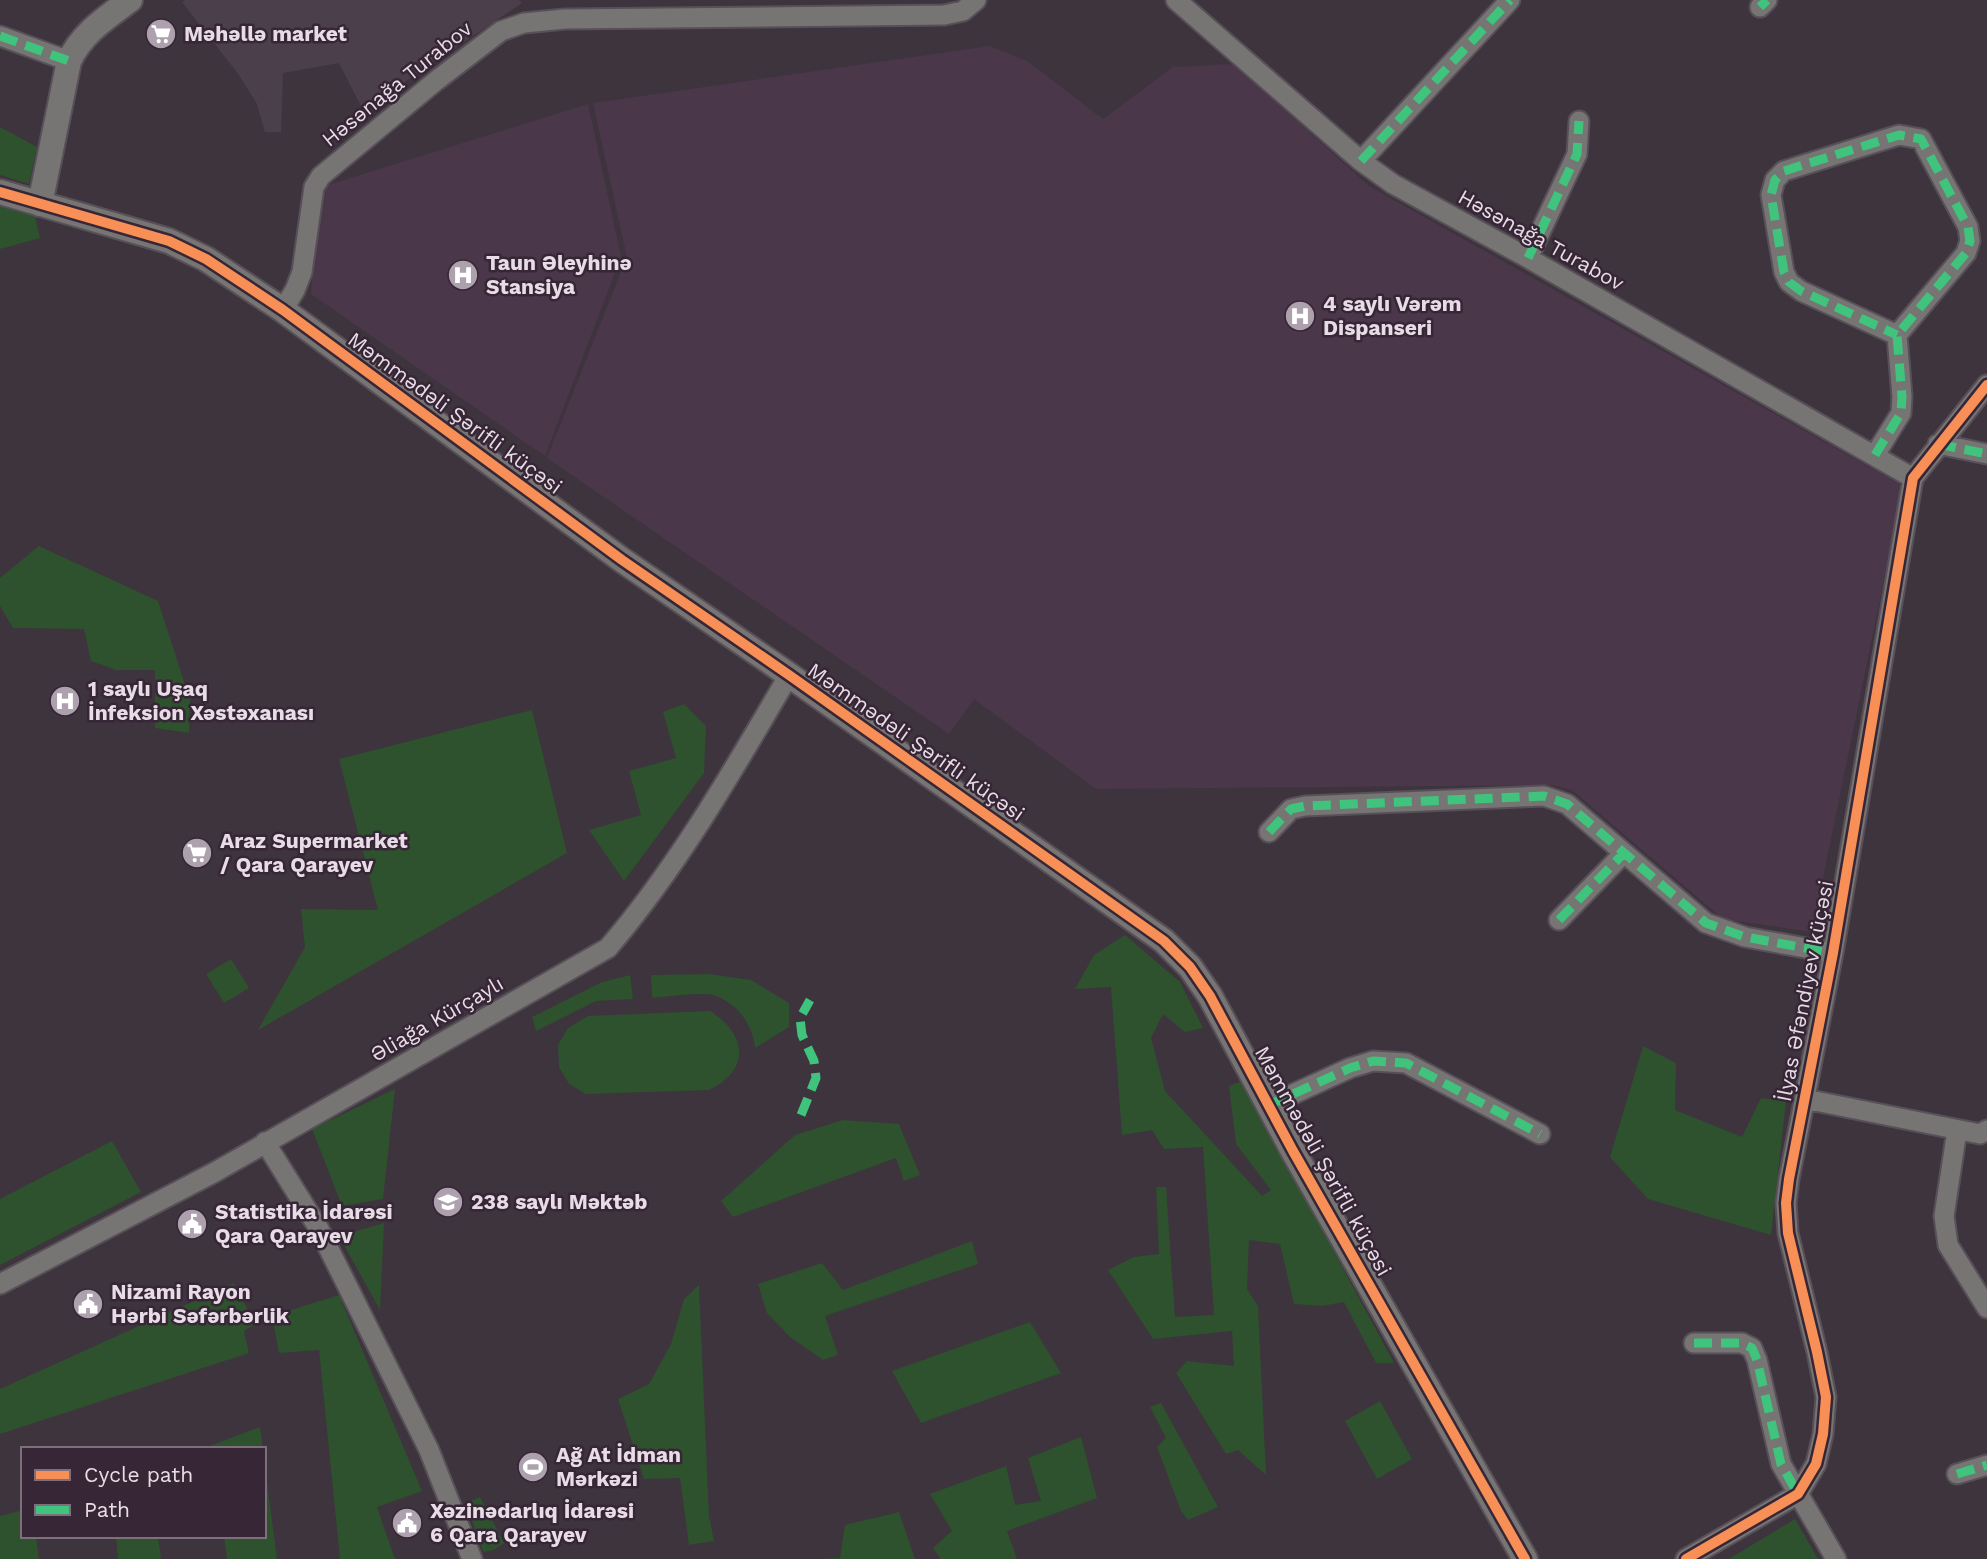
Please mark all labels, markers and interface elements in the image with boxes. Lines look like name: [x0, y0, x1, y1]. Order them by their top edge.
street label: Həsənağa Turabov: [317, 15, 477, 152]
supermarket icon: Məhəllə market: [144, 17, 178, 51]
place label: Məhəllə market: [184, 21, 347, 46]
street label: Həsənağa Turabov: [1454, 184, 1629, 296]
place label: Taun Əleyhinə Stansiya: [486, 250, 632, 299]
hospital icon: Taun Əleyhinə Stansiya: [446, 258, 480, 292]
place label: 4 saylı Vərəm Dispanseri: [1323, 291, 1462, 340]
hospital icon: 4 saylı Vərəm Dispanseri: [1283, 299, 1317, 333]
street label: Məmmədəli Şərifli küçəsi: [343, 326, 567, 499]
street label: Məmmədəli Şərifli küçəsi: [803, 657, 1029, 826]
place label: 1 saylı Uşaq İnfeksion Xəstəxanası: [88, 676, 314, 725]
hospital icon: 1 saylı Uşaq İnfeksion Xəstəxanası: [48, 684, 82, 718]
place label: Araz Supermarket / Qara Qarayev: [220, 828, 408, 877]
supermarket icon: Araz Supermarket / Qara Qarayev: [180, 836, 214, 870]
street label: İlyas Əfəndiyev küçəsi: [1771, 878, 1838, 1104]
street label: Əliağa Kürçaylı: [366, 971, 507, 1067]
street label: Məmmədəli Şərifli küçəsi: [1250, 1042, 1397, 1280]
school or university icon: 238 saylı Məktəb: [431, 1185, 465, 1219]
place label: 238 saylı Məktəb: [471, 1189, 647, 1214]
place label: Statistika İdarəsi Qara Qarayev: [215, 1199, 393, 1248]
public building icon: Statistika İdarəsi Qara Qarayev: [175, 1207, 209, 1241]
place label: Nizami Rayon Hərbi Səfərbərlik: [111, 1279, 290, 1328]
public building icon: Nizami Rayon Hərbi Səfərbərlik: [71, 1287, 105, 1321]
place label: Ağ At İdman Mərkəzi: [556, 1442, 681, 1491]
legend: [21, 1447, 266, 1538]
sports icon: Ağ At İdman Mərkəzi: [516, 1450, 550, 1484]
text: Cycle path: [84, 1462, 193, 1487]
text: Path: [84, 1497, 130, 1522]
place label: Xəzinədarlıq İdarəsi 6 Qara Qarayev: [430, 1498, 634, 1547]
public building icon: Xəzinədarlıq İdarəsi 6 Qara Qarayev: [390, 1506, 424, 1540]

